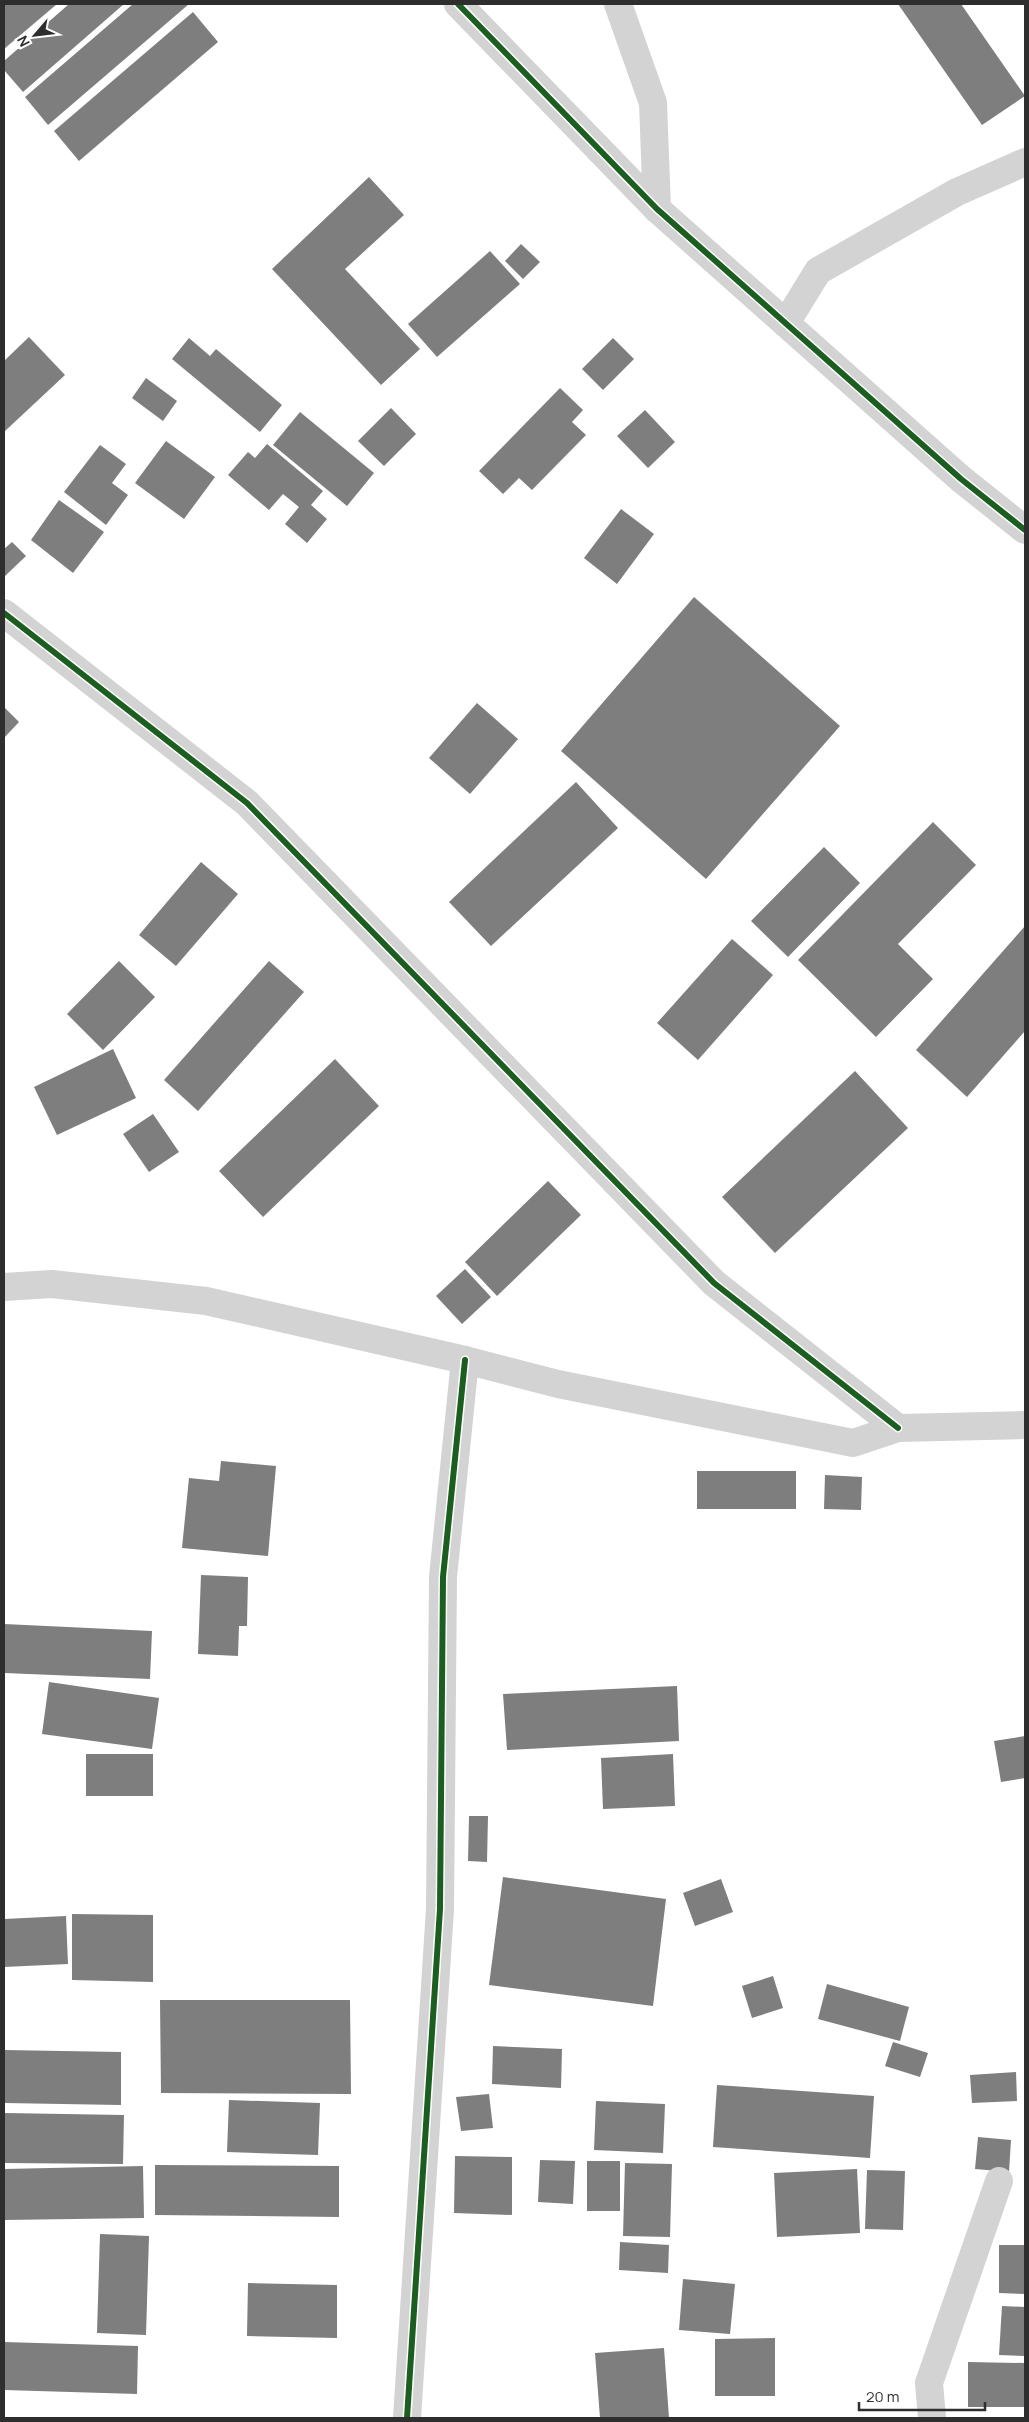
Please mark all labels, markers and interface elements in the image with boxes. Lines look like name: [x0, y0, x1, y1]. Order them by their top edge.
north arrow: [10, 10, 60, 60]
text: N: [12, 32, 34, 50]
scale bar: [859, 2380, 985, 2412]
text: 20 m: [866, 2386, 899, 2407]

